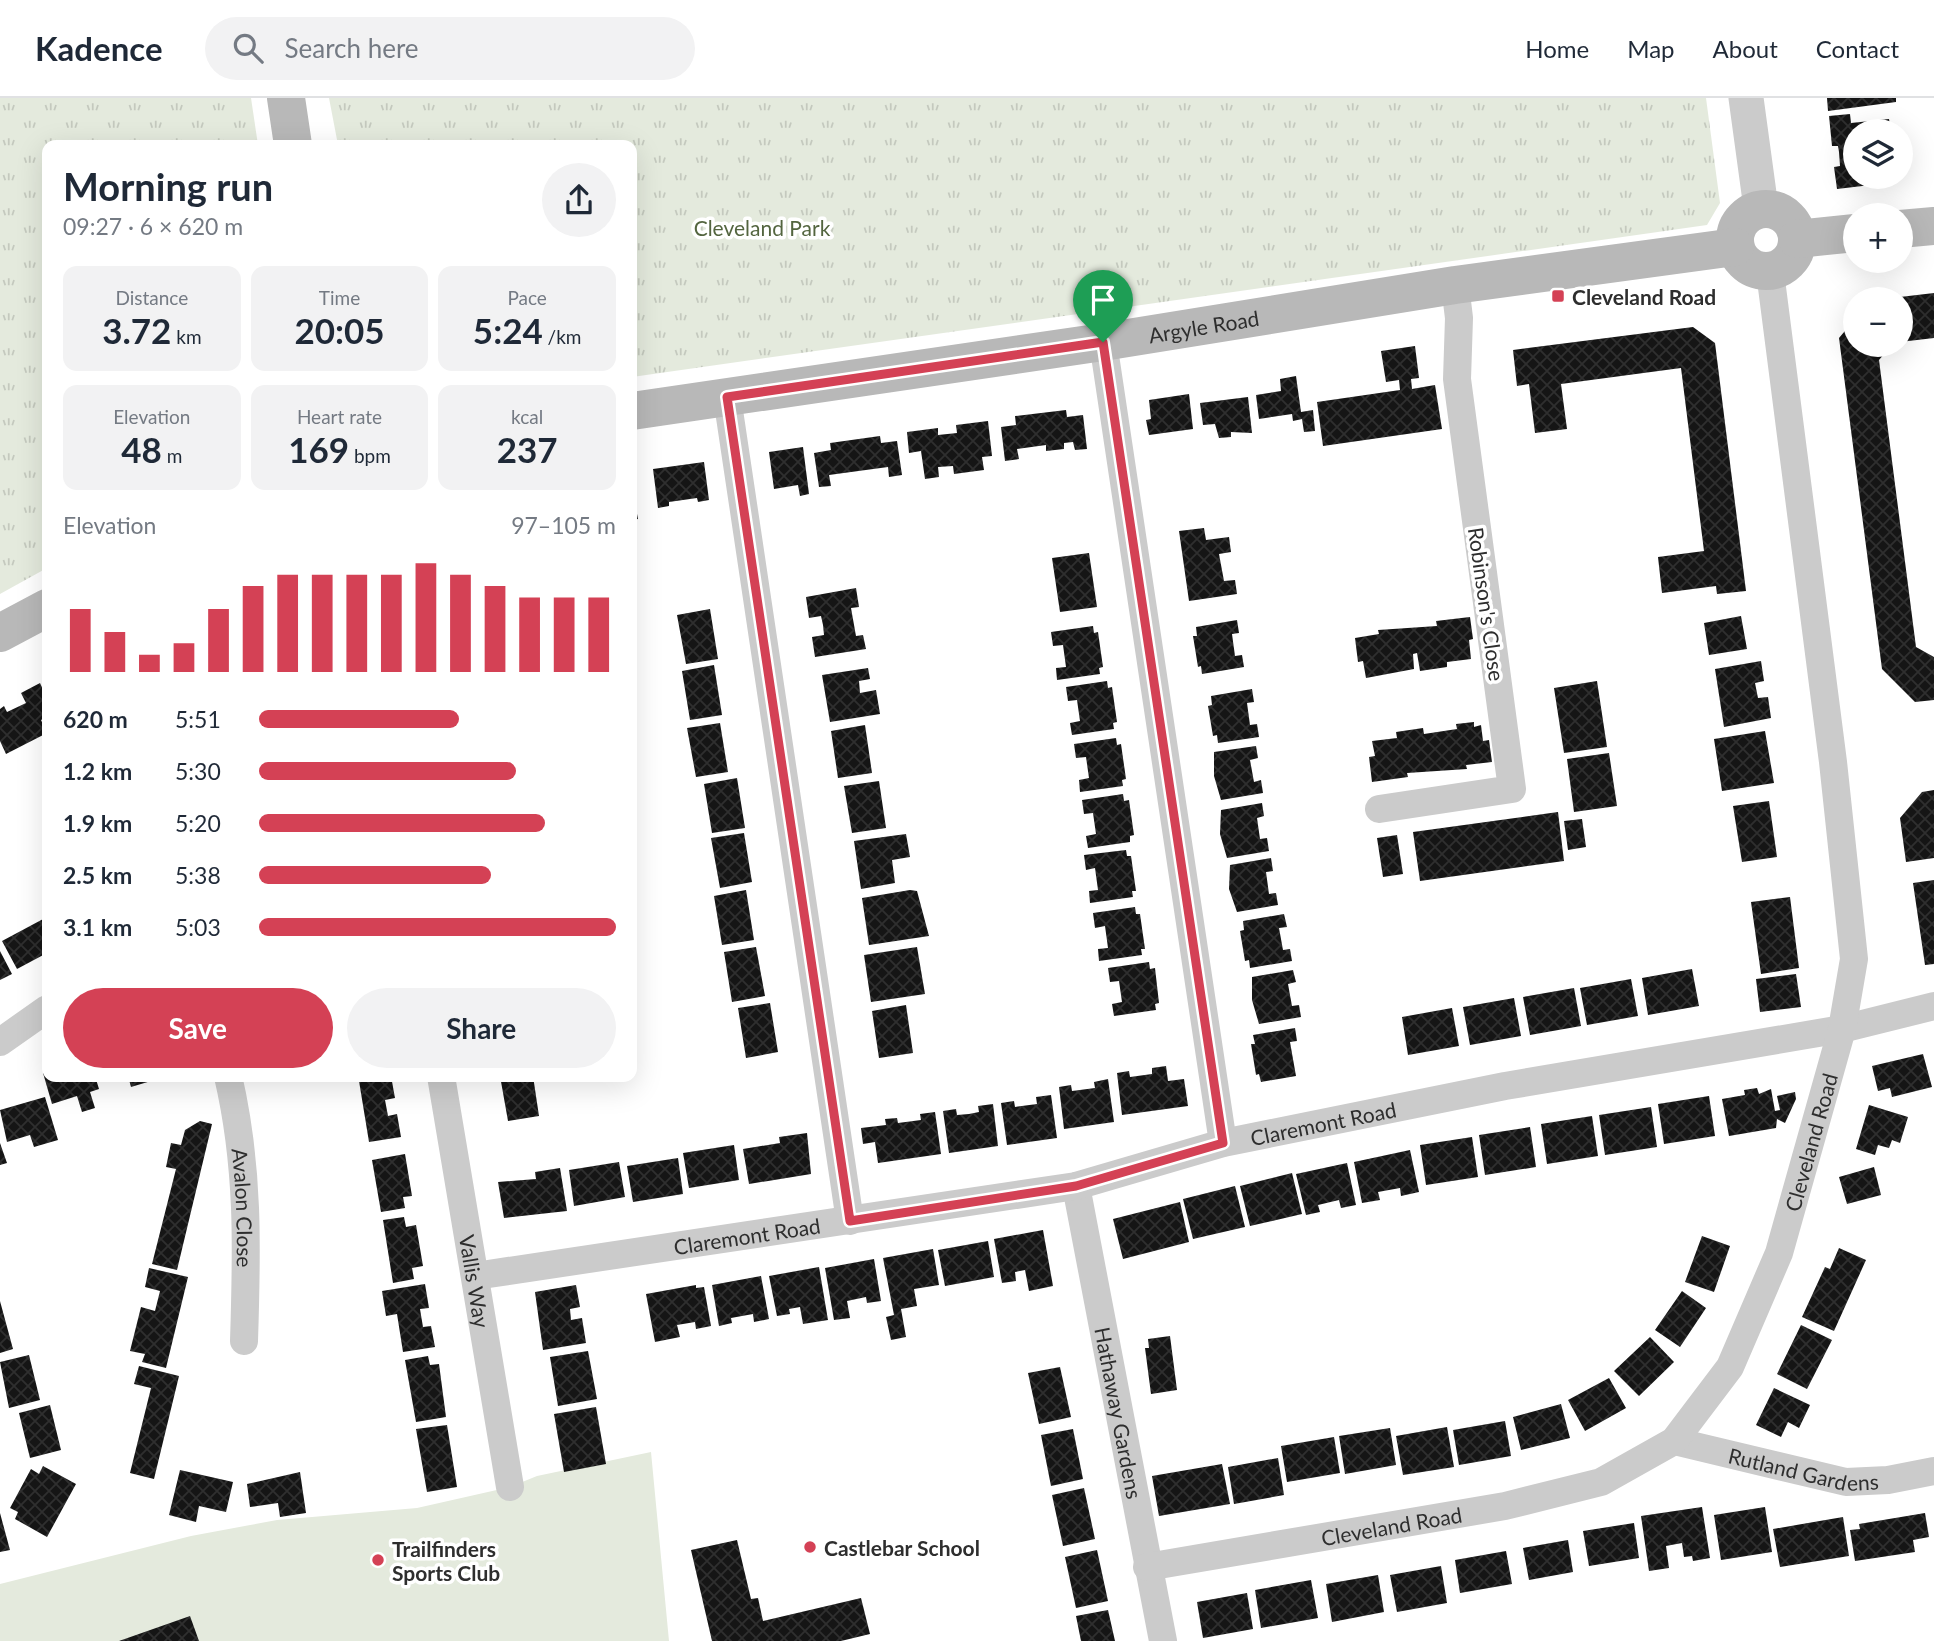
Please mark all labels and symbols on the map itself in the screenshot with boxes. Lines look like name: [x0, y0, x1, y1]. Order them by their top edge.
park label: Cleveland Park: [694, 215, 831, 240]
pin: [1073, 270, 1133, 342]
place label: Cleveland Road: [1572, 284, 1716, 309]
marker: Cleveland Road: [1550, 288, 1566, 304]
street label: Argyle Road: [1147, 304, 1261, 347]
street label: Robinson's Close: [1464, 525, 1510, 683]
street label: Cleveland Road: [1779, 1070, 1842, 1214]
street label: Claremont Road: [1248, 1096, 1398, 1150]
street label: Avalon Close: [228, 1147, 258, 1268]
street label: Claremont Road: [672, 1212, 822, 1259]
street label: Vallis Way: [455, 1233, 496, 1330]
street label: Hathaway Gardens: [1091, 1325, 1148, 1501]
street label: Rutland Gardens: [1726, 1442, 1879, 1494]
street label: Cleveland Road: [1319, 1501, 1464, 1550]
place label: Castlebar School: [824, 1535, 980, 1560]
place label: Trailfinders Sports Club: [392, 1536, 500, 1585]
marker: Castlebar School: [802, 1539, 818, 1555]
marker: Trailfinders Sports Club: [370, 1552, 386, 1568]

